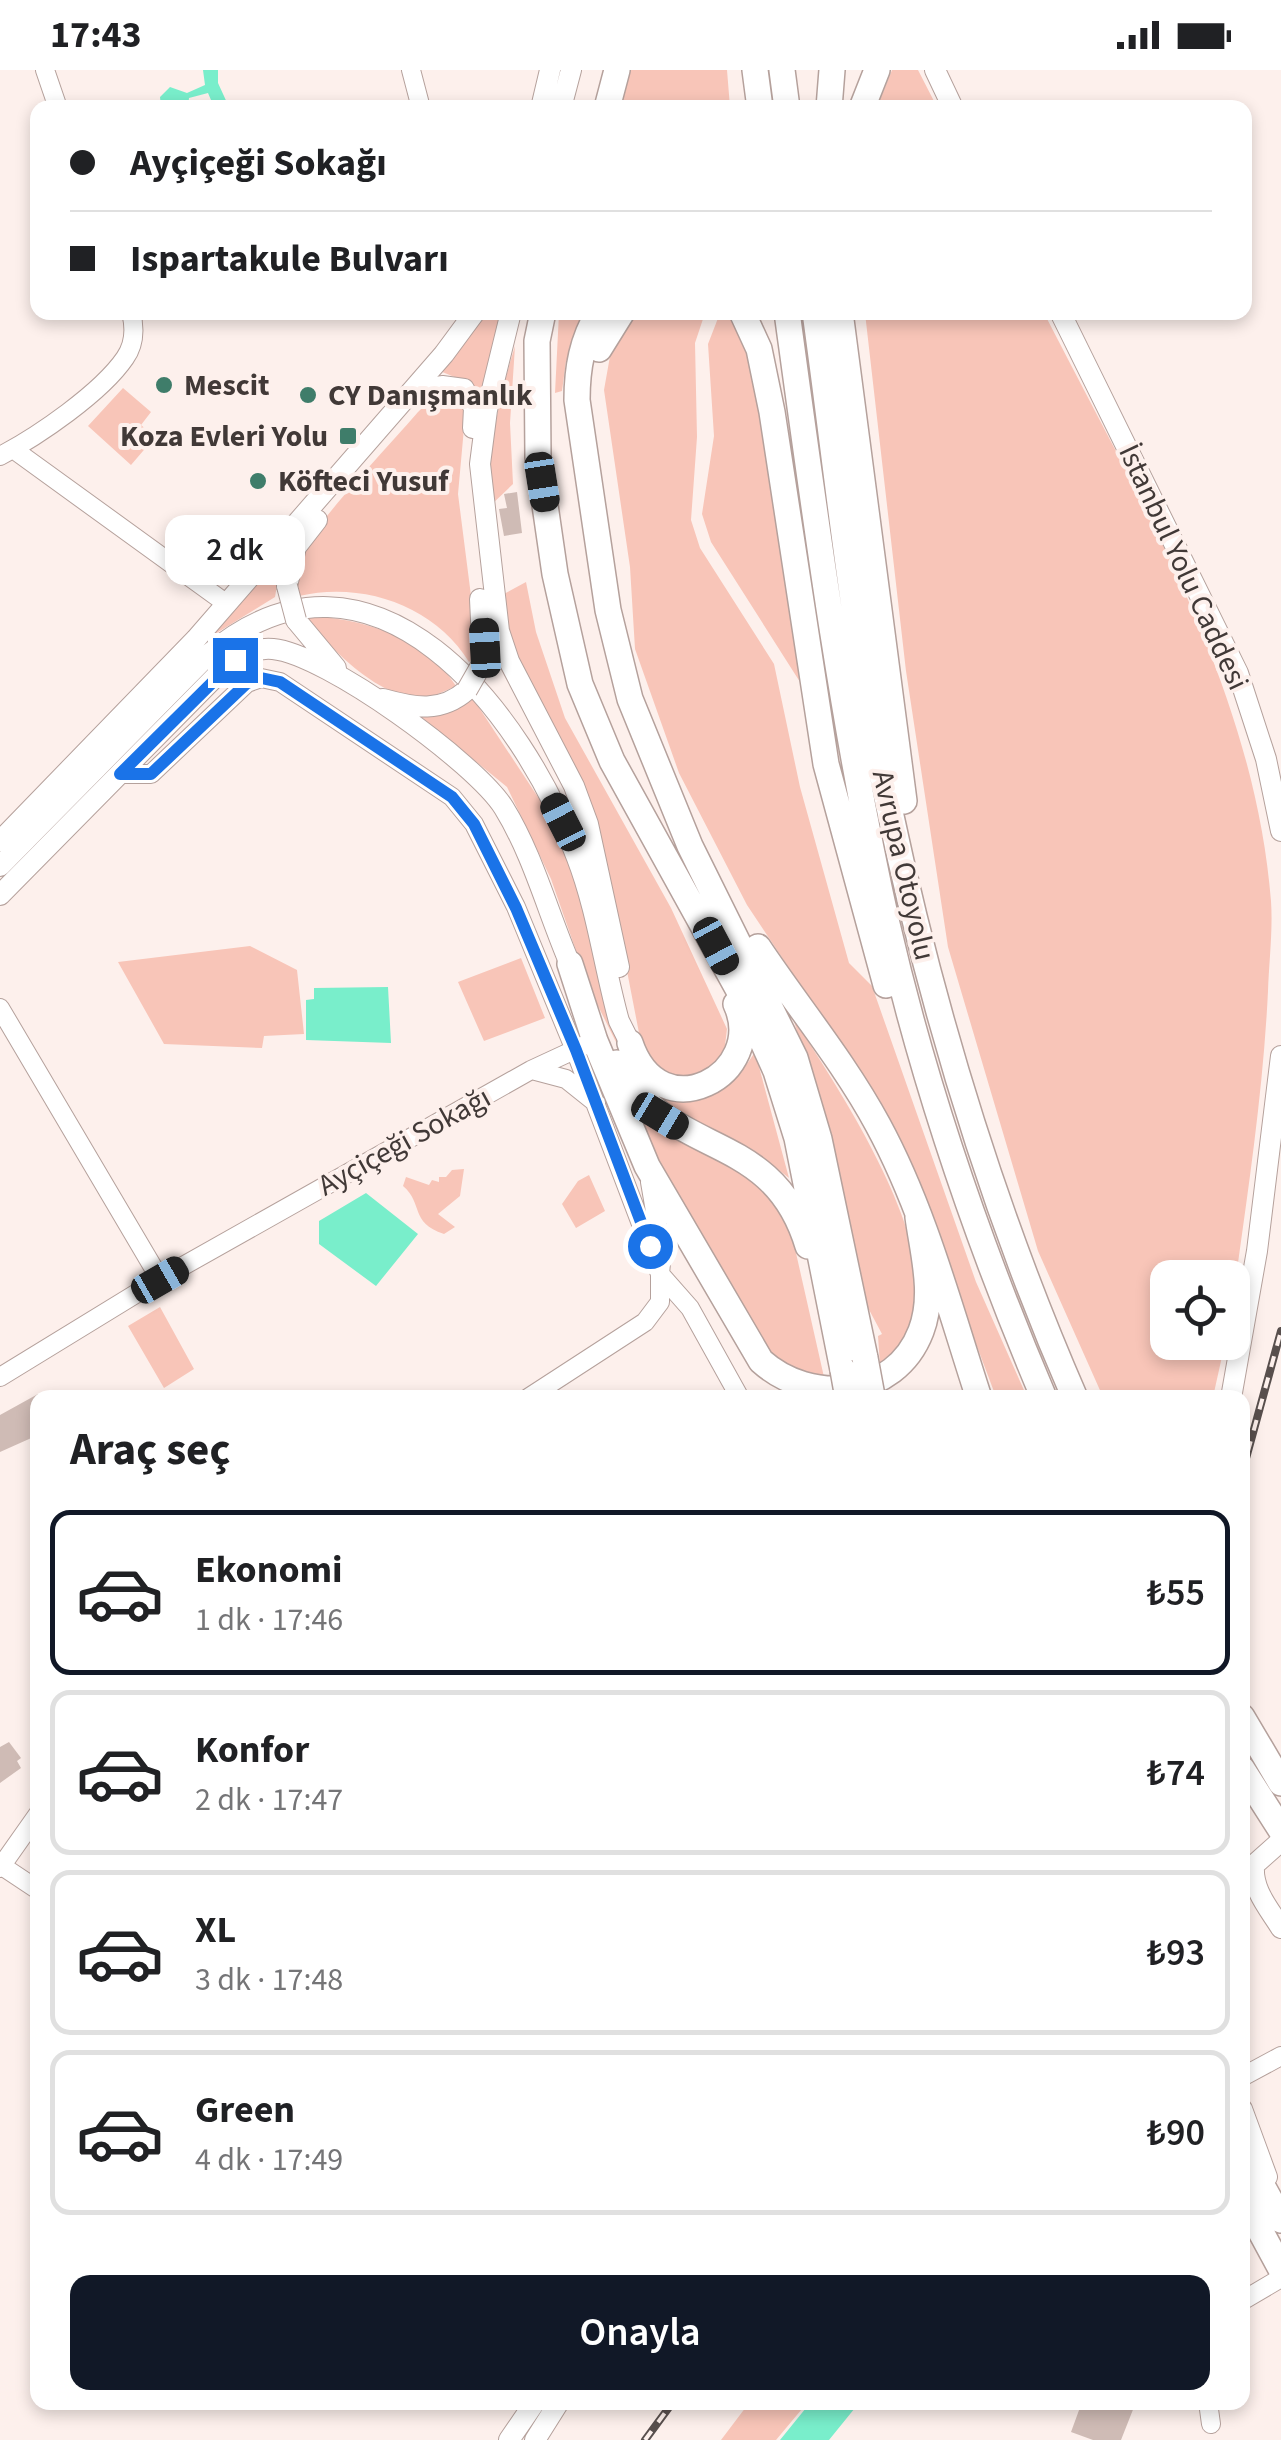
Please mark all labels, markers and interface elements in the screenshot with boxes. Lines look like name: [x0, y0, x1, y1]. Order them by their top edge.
text: 17:43: [50, 8, 142, 62]
text: Ayçiçeği Sokağı: [130, 136, 387, 190]
text: Ispartakule Bulvarı: [130, 232, 449, 286]
place label: Mescit: [184, 364, 270, 407]
marker: Mescit: [153, 374, 175, 396]
place label: CY Danışmanlık: [328, 374, 533, 417]
marker: CY Danışmanlık: [297, 384, 319, 406]
place label: Koza Evleri Yolu: [120, 415, 328, 458]
marker: Koza Evleri Yolu: [337, 425, 359, 447]
street label: İstanbul Yolu Caddesi: [1108, 437, 1259, 697]
car: [522, 450, 562, 514]
place label: Köfteci Yusuf: [278, 460, 450, 503]
marker: Köfteci Yusuf: [247, 470, 269, 492]
callout: 2 dk: [165, 515, 305, 585]
text: 2 dk: [206, 527, 264, 573]
car: [468, 617, 502, 679]
route end: [213, 638, 258, 683]
street label: Avrupa Otoyolu: [861, 766, 946, 965]
car: [536, 788, 590, 856]
car: [689, 912, 743, 980]
street label: Ayçiçeği Sokağı: [310, 1076, 498, 1207]
car: [627, 1088, 693, 1144]
route start: [628, 1224, 673, 1269]
car: [127, 1252, 193, 1308]
map controls: [1150, 1260, 1250, 1360]
button: locate: [1150, 1260, 1250, 1360]
text: Araç seç: [70, 1418, 230, 1482]
text: Ekonomi: [195, 1543, 343, 1597]
icon: car: [75, 1548, 165, 1638]
text: ₺55: [1147, 1566, 1205, 1620]
text: 1 dk · 17:46: [195, 1597, 343, 1643]
text: Konfor: [195, 1723, 309, 1777]
icon: car: [75, 1728, 165, 1818]
text: ₺74: [1147, 1746, 1205, 1800]
text: 2 dk · 17:47: [195, 1777, 343, 1823]
text: XL: [195, 1903, 236, 1957]
icon: car: [75, 1908, 165, 1998]
text: ₺93: [1147, 1926, 1205, 1980]
text: 3 dk · 17:48: [195, 1957, 343, 2003]
text: Green: [195, 2083, 295, 2137]
icon: car: [75, 2088, 165, 2178]
text: ₺90: [1147, 2106, 1205, 2160]
text: 4 dk · 17:49: [195, 2137, 343, 2183]
button: Onayla: [70, 2275, 1210, 2390]

